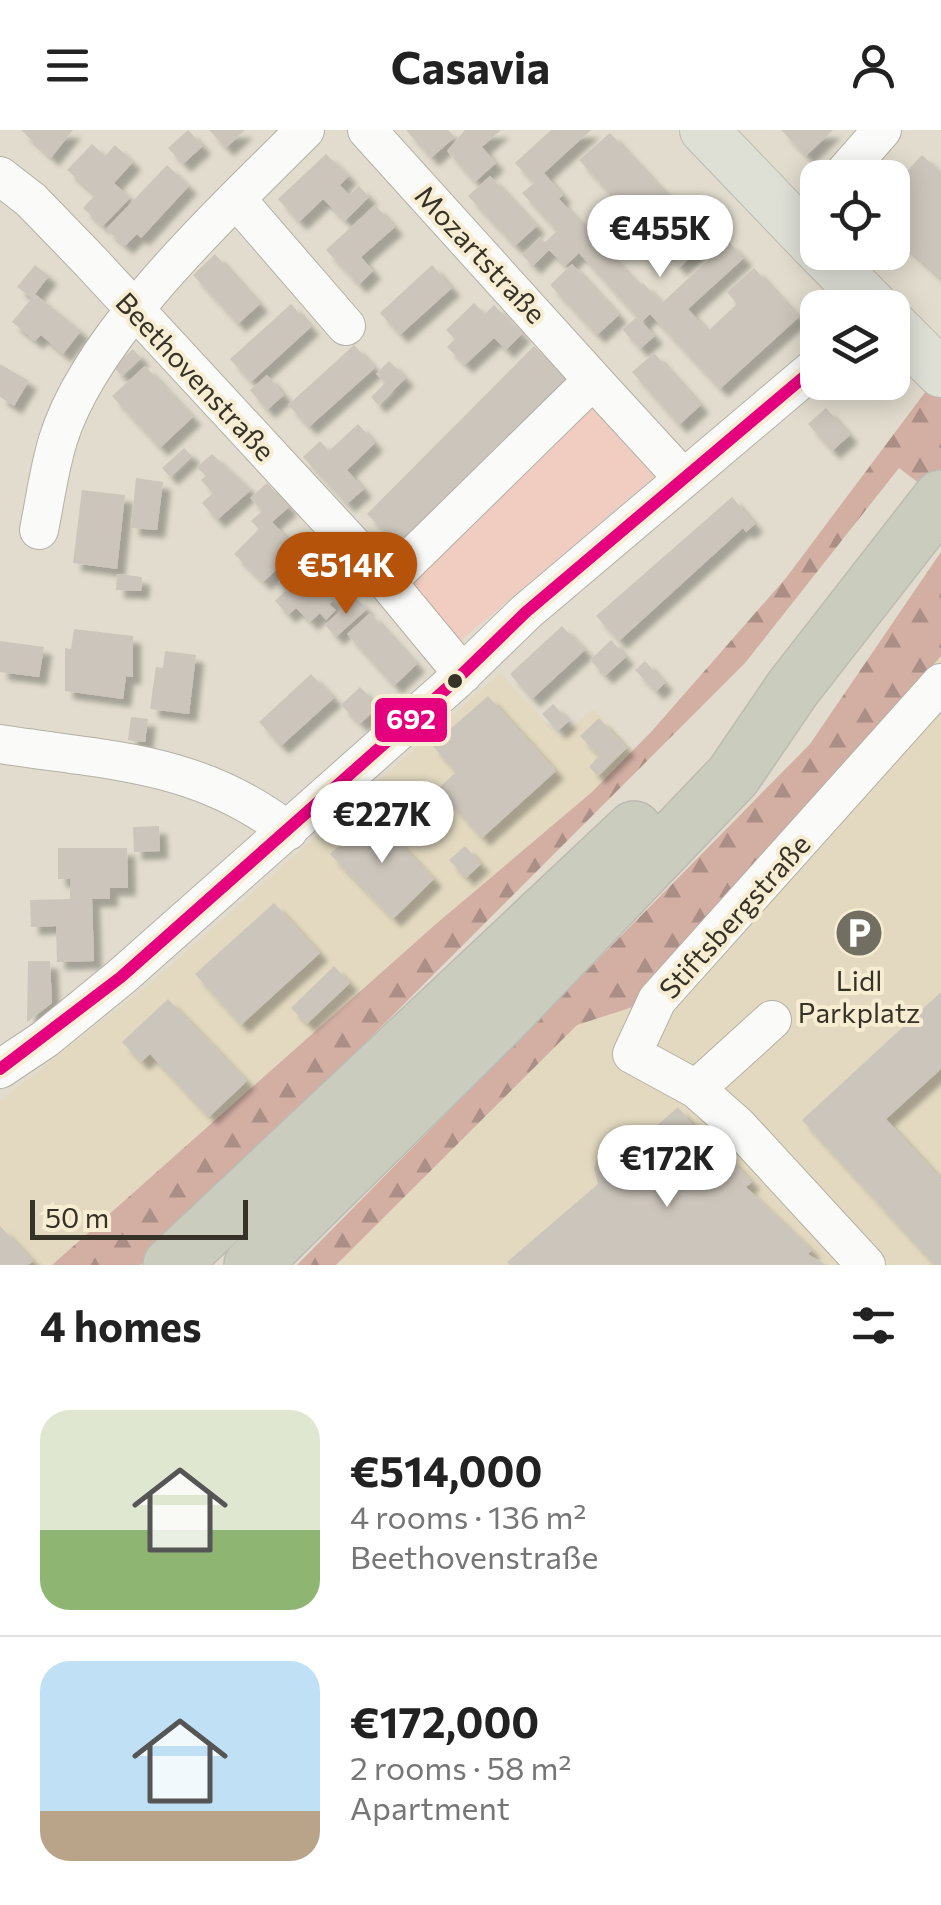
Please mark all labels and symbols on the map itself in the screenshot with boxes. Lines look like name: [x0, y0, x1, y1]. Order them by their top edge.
street label: Mozartstraße: [409, 178, 553, 330]
pin: €455K: [590, 195, 730, 280]
street label: Beethovenstraße: [109, 285, 283, 467]
pin: €514K: [276, 532, 416, 617]
unlabelled marker: [445, 671, 465, 691]
line badge: 692: [373, 696, 449, 744]
text: 692: [386, 701, 436, 735]
pin: €227K: [312, 781, 452, 866]
street label: Stiftsbergstraße: [651, 827, 817, 1005]
parking icon: Lidl Parkplatz: [833, 907, 885, 959]
place label: Lidl Parkplatz: [798, 963, 920, 1029]
pin: €172K: [597, 1125, 737, 1210]
scale bar: [30, 1195, 248, 1240]

